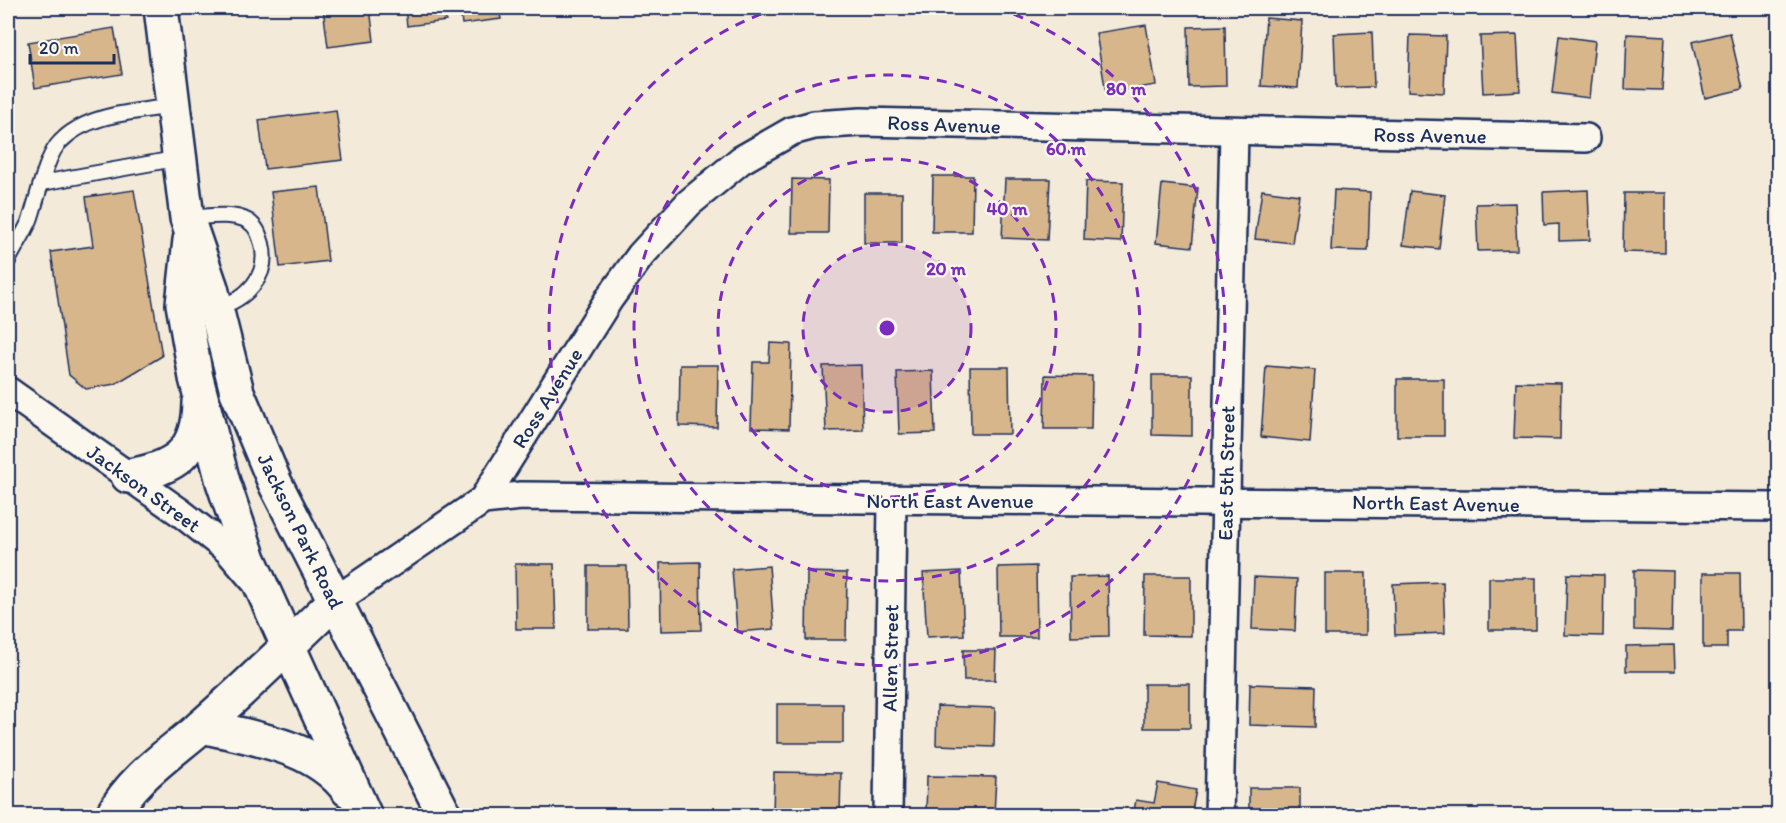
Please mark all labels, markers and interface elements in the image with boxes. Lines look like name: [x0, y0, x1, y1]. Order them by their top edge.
scale bar: [30, 27, 114, 65]
text: 20 m: [39, 37, 79, 59]
text: 80 m: [1106, 78, 1147, 100]
street label: Ross Avenue: [887, 110, 1001, 138]
street label: Ross Avenue: [1373, 122, 1487, 148]
text: 60 m: [1046, 138, 1087, 160]
text: 40 m: [986, 198, 1028, 220]
text: 20 m: [926, 258, 967, 280]
centre of rings: [877, 318, 897, 338]
street label: Ross Avenue: [506, 343, 588, 453]
street label: East 5th Street: [1212, 405, 1240, 541]
street label: Jackson Street: [82, 438, 206, 538]
street label: Jackson Park Road: [252, 449, 350, 613]
street label: North East Avenue: [866, 488, 1034, 513]
street label: North East Avenue: [1352, 489, 1520, 517]
street label: Allen Street: [877, 604, 903, 712]

